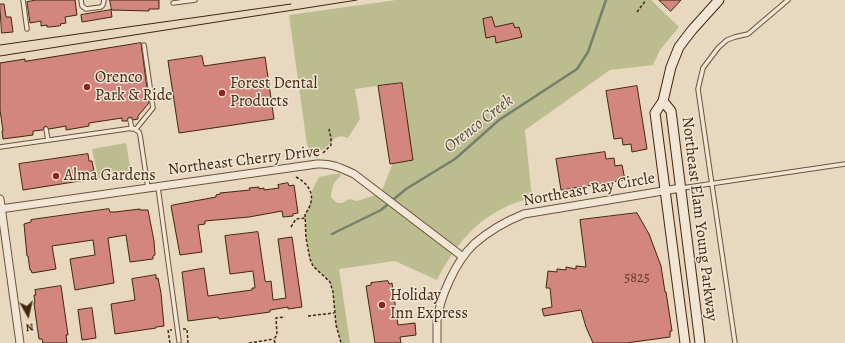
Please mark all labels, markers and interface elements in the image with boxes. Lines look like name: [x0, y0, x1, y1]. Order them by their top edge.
place label: Orenco Park & Ride: [95, 68, 172, 106]
place label: Forest Dental Products: [230, 74, 317, 112]
marker: Orenco Park & Ride: [82, 82, 92, 92]
marker: Forest Dental Products: [217, 88, 227, 98]
water label: Orenco Creek: [440, 91, 518, 157]
street label: Northeast Elam Young Parkway: [677, 116, 721, 322]
street label: Northeast Cherry Drive: [167, 142, 321, 180]
place label: Alma Gardens: [64, 166, 156, 186]
street label: Northeast Ray Circle: [522, 169, 656, 211]
marker: Alma Gardens: [51, 171, 61, 181]
house number: 5825: [624, 271, 650, 287]
place label: Holiday Inn Express: [390, 286, 468, 324]
north arrow: [8, 295, 48, 335]
marker: Holiday Inn Express: [377, 300, 387, 310]
text: N: [25, 319, 35, 335]

